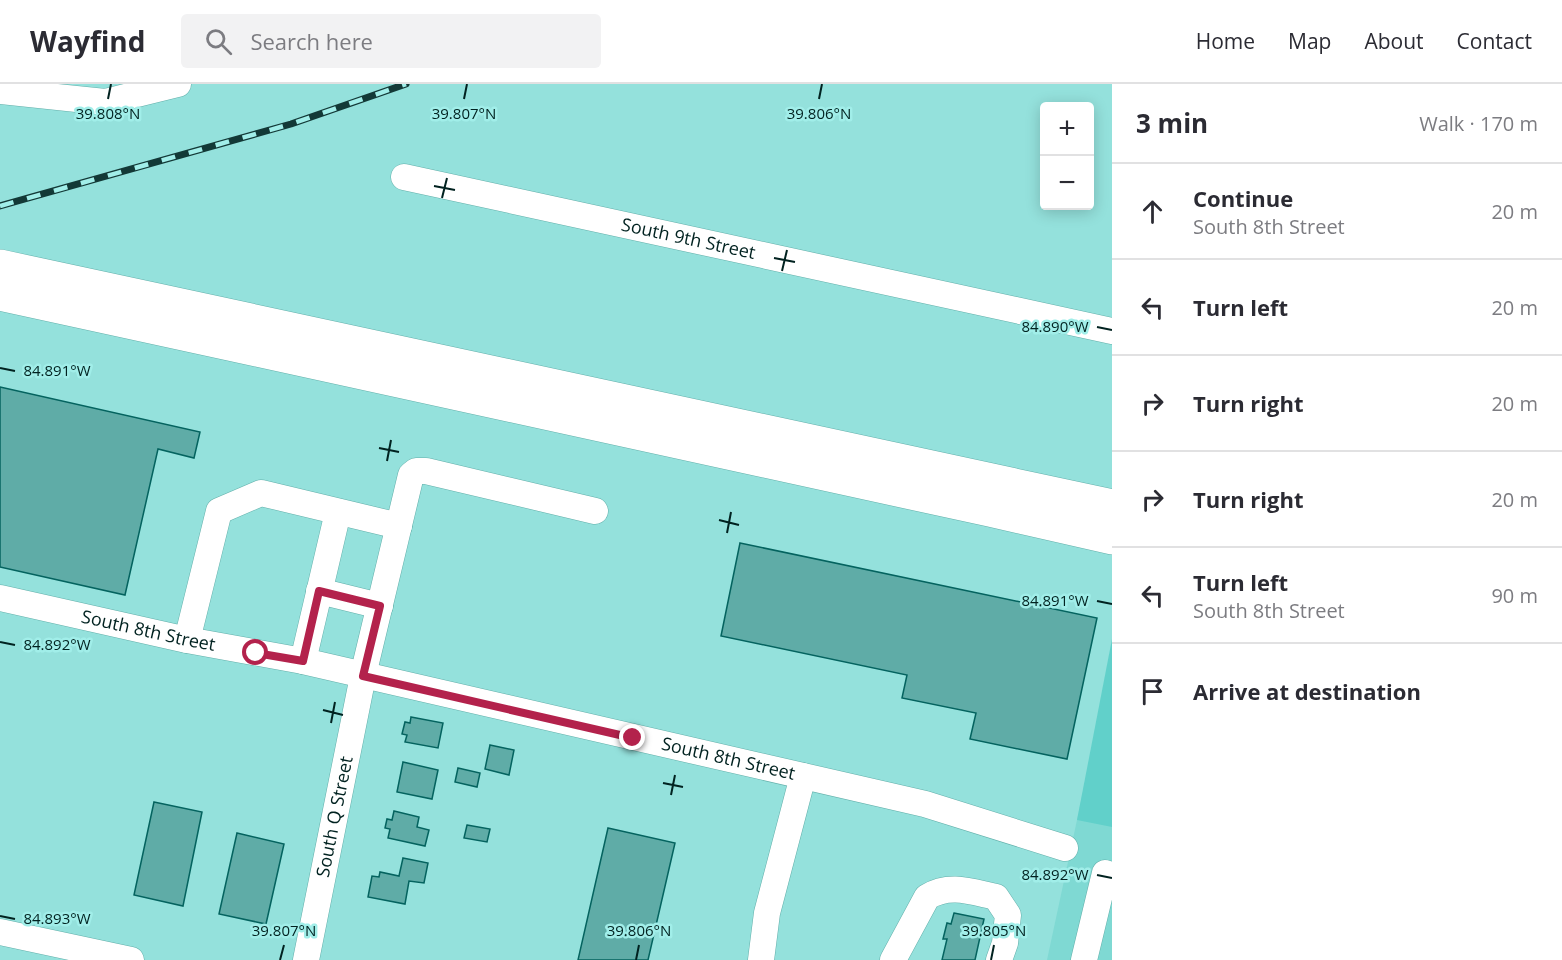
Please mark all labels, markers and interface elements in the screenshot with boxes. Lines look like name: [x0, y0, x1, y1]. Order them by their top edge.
search box: [181, 14, 601, 68]
text: Wayfind: [30, 22, 145, 60]
icon: search: [202, 25, 235, 58]
text: Search here: [250, 26, 373, 56]
text: Home: [1196, 27, 1255, 55]
text: Map: [1288, 27, 1331, 55]
text: About: [1364, 27, 1424, 55]
text: Contact: [1457, 27, 1532, 55]
map controls: [1040, 102, 1094, 210]
button: +: [1040, 102, 1094, 156]
text: 39.808°N: [76, 103, 140, 123]
text: 39.807°N: [432, 103, 496, 123]
text: 39.806°N: [787, 103, 851, 123]
text: 3 min: [1136, 105, 1208, 141]
text: Walk · 170 m: [1419, 110, 1538, 137]
button: −: [1040, 156, 1094, 210]
text: Continue: [1193, 183, 1293, 213]
icon: ahead: [1136, 195, 1169, 228]
text: 20 m: [1491, 198, 1538, 225]
street label: South 9th Street: [619, 212, 758, 264]
text: South 8th Street: [1193, 213, 1345, 240]
icon: left: [1136, 291, 1169, 324]
text: Turn left: [1193, 292, 1288, 322]
text: 20 m: [1491, 294, 1538, 321]
text: 84.890°W: [1021, 316, 1089, 336]
text: 84.891°W: [23, 360, 91, 380]
icon: right: [1136, 387, 1169, 420]
text: Turn right: [1193, 388, 1304, 418]
text: 20 m: [1491, 390, 1538, 417]
icon: right: [1136, 483, 1169, 516]
text: Turn right: [1193, 484, 1304, 514]
text: 20 m: [1491, 486, 1538, 513]
text: Turn left: [1193, 567, 1288, 597]
icon: left: [1136, 579, 1169, 612]
text: 90 m: [1491, 582, 1538, 609]
text: 84.891°W: [1021, 590, 1089, 610]
text: South 8th Street: [1193, 597, 1345, 624]
street label: South 8th Street: [79, 604, 218, 656]
text: 84.892°W: [23, 634, 91, 654]
route start: [242, 639, 268, 665]
icon: arrive: [1136, 675, 1169, 708]
text: Arrive at destination: [1193, 676, 1421, 706]
route end: [619, 724, 645, 750]
street label: South 8th Street: [659, 731, 798, 785]
street label: South Q Street: [310, 754, 358, 879]
text: 84.892°W: [1021, 864, 1089, 884]
text: 84.893°W: [23, 908, 91, 928]
text: 39.807°N: [252, 920, 316, 940]
text: 39.806°N: [607, 920, 671, 940]
text: 39.805°N: [962, 920, 1026, 940]

